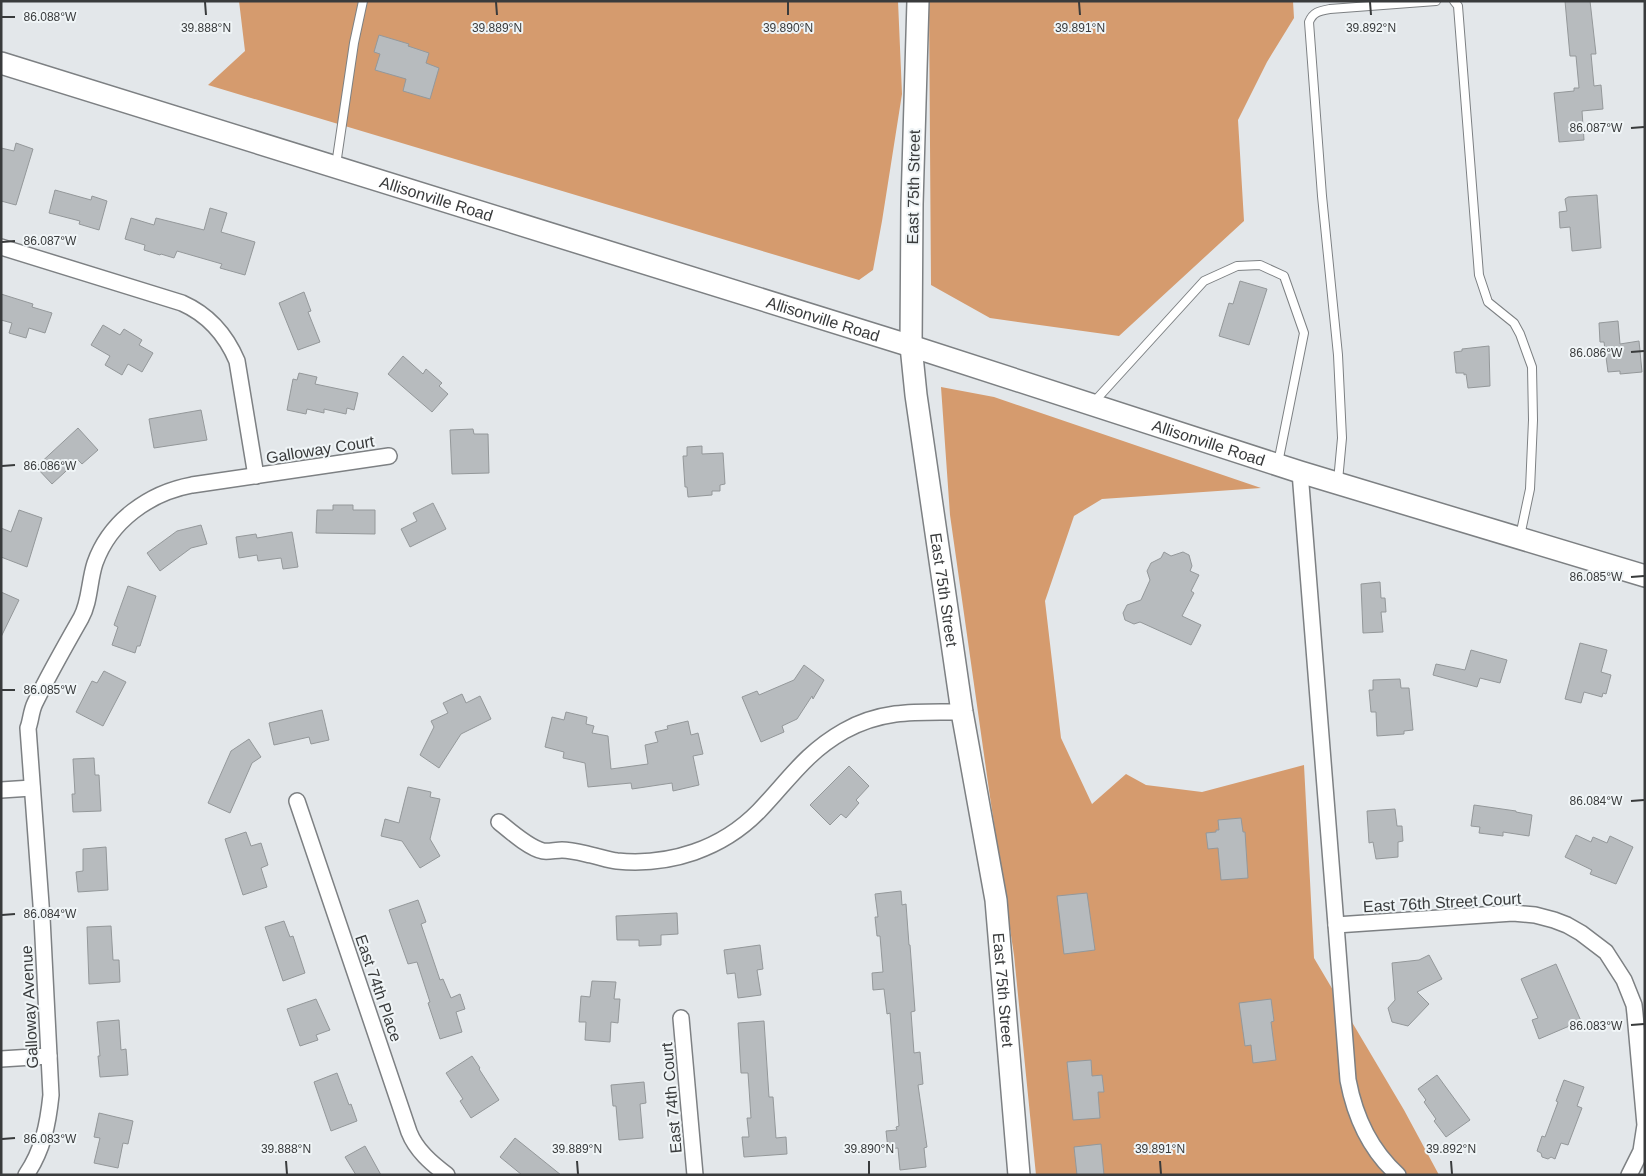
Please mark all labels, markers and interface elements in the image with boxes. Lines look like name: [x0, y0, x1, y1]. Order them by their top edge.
text: 86.088°W: [24, 10, 77, 24]
text: 39.888°N: [181, 21, 231, 35]
text: 39.889°N: [472, 21, 522, 35]
text: 39.890°N: [763, 21, 813, 35]
text: 39.891°N: [1055, 21, 1105, 35]
text: 39.892°N: [1346, 21, 1396, 35]
text: 86.087°W: [1570, 121, 1623, 135]
street label: East 75th Street: [904, 129, 923, 245]
street label: Allisonville Road: [378, 173, 495, 224]
text: 86.087°W: [24, 234, 77, 248]
street label: Allisonville Road: [764, 294, 882, 345]
text: 86.086°W: [1570, 346, 1623, 360]
street label: Allisonville Road: [1150, 417, 1267, 469]
street label: Galloway Court: [265, 432, 376, 466]
text: 86.086°W: [24, 459, 77, 473]
street label: East 75th Street: [927, 532, 960, 648]
text: 86.085°W: [1570, 570, 1623, 584]
text: 86.085°W: [24, 683, 77, 697]
text: 86.084°W: [1570, 794, 1623, 808]
street label: East 76th Street Court: [1363, 890, 1522, 915]
text: 86.084°W: [24, 907, 77, 921]
street label: East 74th Place: [352, 932, 405, 1044]
street label: East 75th Street: [990, 932, 1016, 1048]
street label: Galloway Avenue: [18, 945, 41, 1069]
text: 86.083°W: [1570, 1019, 1623, 1033]
street label: East 74th Court: [658, 1041, 685, 1154]
text: 86.083°W: [24, 1132, 77, 1146]
text: 39.888°N: [261, 1142, 311, 1156]
text: 39.889°N: [552, 1142, 602, 1156]
text: 39.890°N: [844, 1142, 894, 1156]
text: 39.891°N: [1135, 1142, 1185, 1156]
text: 39.892°N: [1426, 1142, 1476, 1156]

